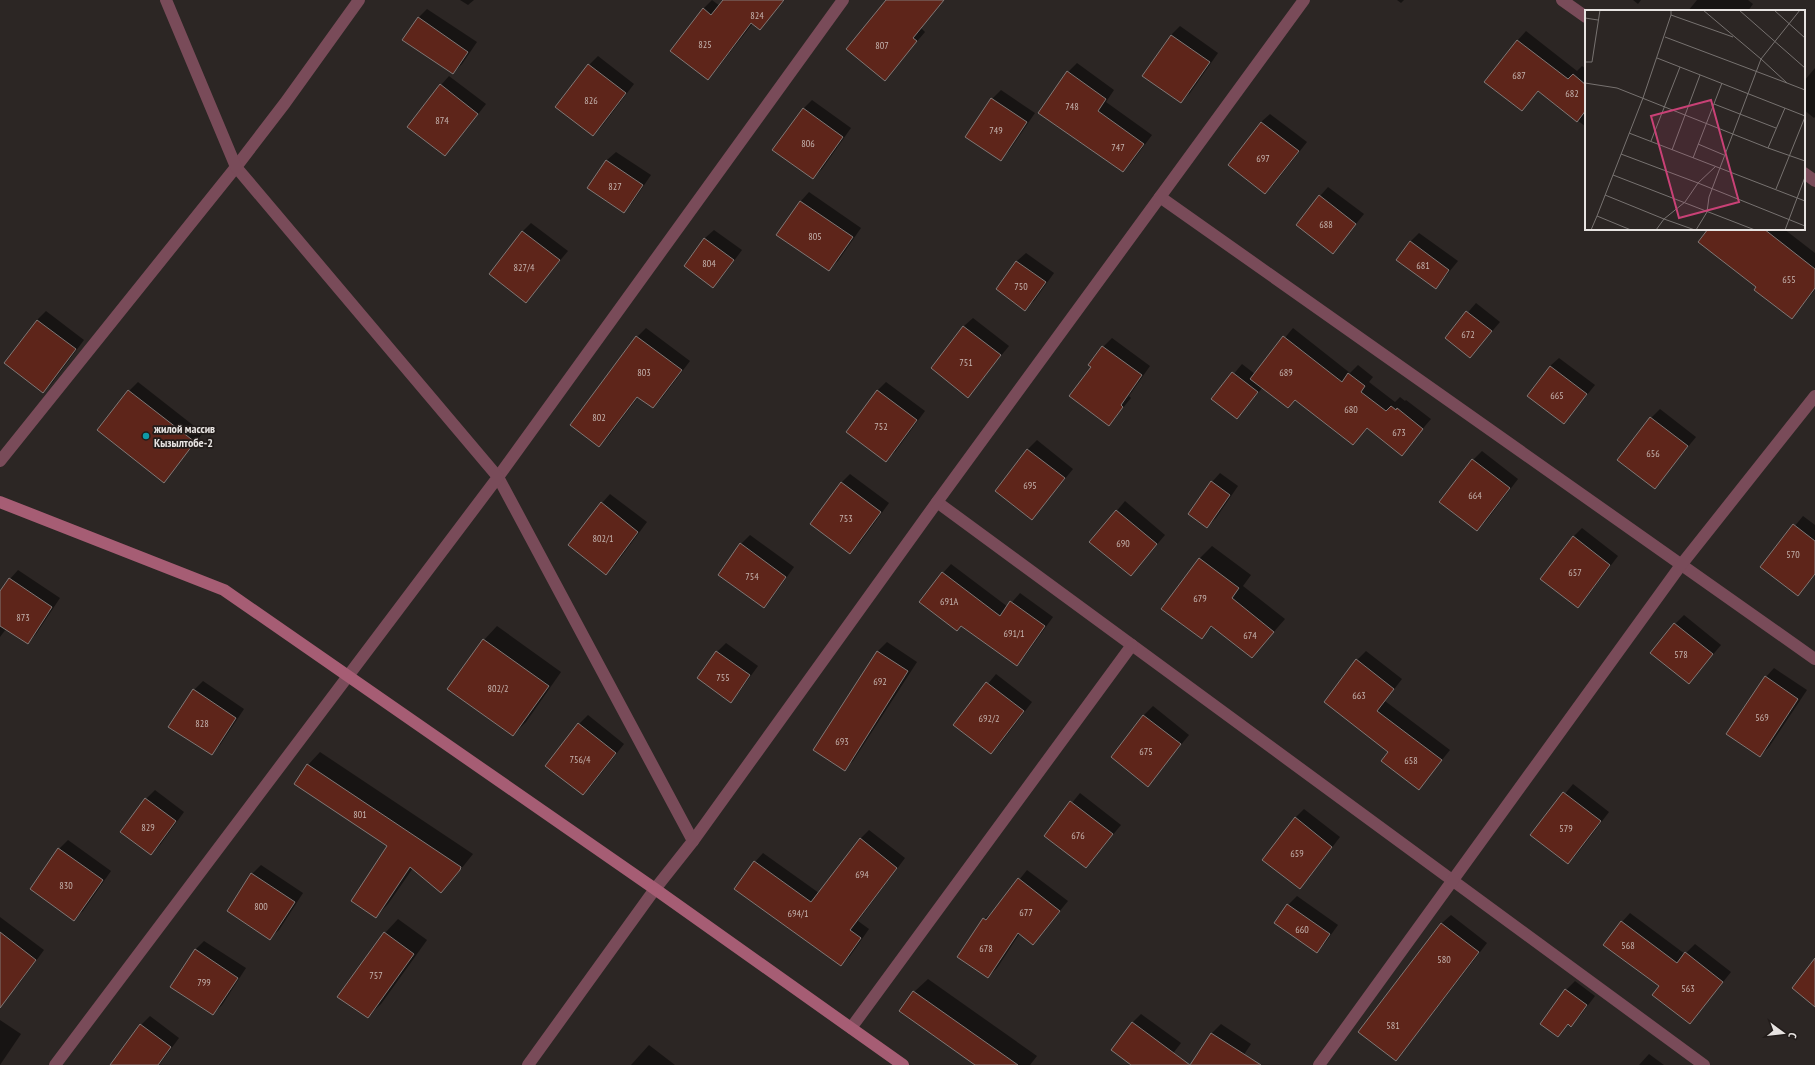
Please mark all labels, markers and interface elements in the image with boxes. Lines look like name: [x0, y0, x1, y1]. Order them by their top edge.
house number: 824: [750, 9, 764, 22]
inset map: [1585, 10, 1805, 230]
house number: 825: [698, 38, 712, 51]
house number: 807: [875, 39, 889, 52]
house number: 687: [1512, 69, 1526, 82]
house number: 682: [1565, 87, 1579, 100]
house number: 826: [584, 94, 598, 107]
house number: 748: [1065, 100, 1079, 113]
house number: 874: [435, 114, 449, 127]
house number: 749: [989, 124, 1003, 137]
house number: 806: [801, 137, 815, 150]
house number: 747: [1111, 141, 1125, 154]
house number: 697: [1256, 152, 1270, 165]
house number: 827: [608, 180, 622, 193]
house number: 688: [1319, 218, 1333, 231]
house number: 805: [808, 230, 822, 243]
house number: 804: [702, 257, 716, 270]
house number: 681: [1416, 259, 1430, 272]
house number: 827/4: [514, 261, 535, 274]
house number: 655: [1782, 273, 1796, 286]
house number: 750: [1014, 280, 1028, 293]
house number: 672: [1461, 328, 1475, 341]
house number: 751: [959, 356, 973, 369]
house number: 803: [637, 366, 651, 379]
house number: 689: [1279, 366, 1293, 379]
house number: 665: [1550, 389, 1564, 402]
house number: 680: [1344, 403, 1358, 416]
house number: 802: [592, 411, 606, 424]
house number: 752: [874, 420, 888, 433]
place label: жилой массив Кызылтобе-2: [153, 421, 215, 450]
house number: 673: [1392, 426, 1406, 439]
marker: жилой массив Кызылтобе-2: [141, 431, 151, 441]
house number: 656: [1646, 447, 1660, 460]
house number: 695: [1023, 479, 1037, 492]
house number: 664: [1468, 489, 1482, 502]
house number: 753: [839, 512, 853, 525]
house number: 802/1: [593, 532, 613, 545]
house number: 690: [1116, 537, 1130, 550]
house number: 570: [1786, 548, 1800, 561]
house number: 657: [1568, 566, 1582, 579]
house number: 754: [745, 570, 759, 583]
house number: 679: [1193, 592, 1207, 605]
house number: 691А: [940, 595, 958, 608]
house number: 873: [16, 611, 30, 624]
house number: 691/1: [1004, 627, 1024, 640]
house number: 674: [1243, 629, 1257, 642]
house number: 578: [1674, 648, 1688, 661]
house number: 755: [716, 671, 730, 684]
house number: 692: [873, 675, 887, 688]
house number: 802/2: [488, 682, 508, 695]
house number: 663: [1352, 689, 1366, 702]
house number: 569: [1755, 711, 1769, 724]
house number: 692/2: [979, 712, 999, 725]
house number: 828: [195, 717, 209, 730]
house number: 693: [835, 735, 849, 748]
house number: 675: [1139, 745, 1153, 758]
house number: 756/4: [570, 753, 591, 766]
house number: 658: [1404, 754, 1418, 767]
house number: 801: [353, 808, 367, 821]
house number: 829: [141, 821, 155, 834]
house number: 579: [1559, 822, 1573, 835]
house number: 676: [1071, 829, 1085, 842]
house number: 659: [1290, 847, 1304, 860]
house number: 694: [855, 868, 869, 881]
house number: 830: [59, 879, 73, 892]
house number: 800: [254, 900, 268, 913]
house number: 677: [1019, 906, 1033, 919]
house number: 694/1: [788, 907, 808, 920]
house number: 660: [1295, 923, 1309, 936]
house number: 568: [1621, 939, 1635, 952]
house number: 678: [979, 942, 993, 955]
house number: 580: [1437, 953, 1451, 966]
house number: 757: [369, 969, 383, 982]
house number: 799: [197, 976, 211, 989]
house number: 563: [1681, 982, 1695, 995]
north arrow: [1763, 1013, 1803, 1053]
house number: 581: [1386, 1019, 1400, 1032]
text: С: [1785, 1031, 1800, 1040]

